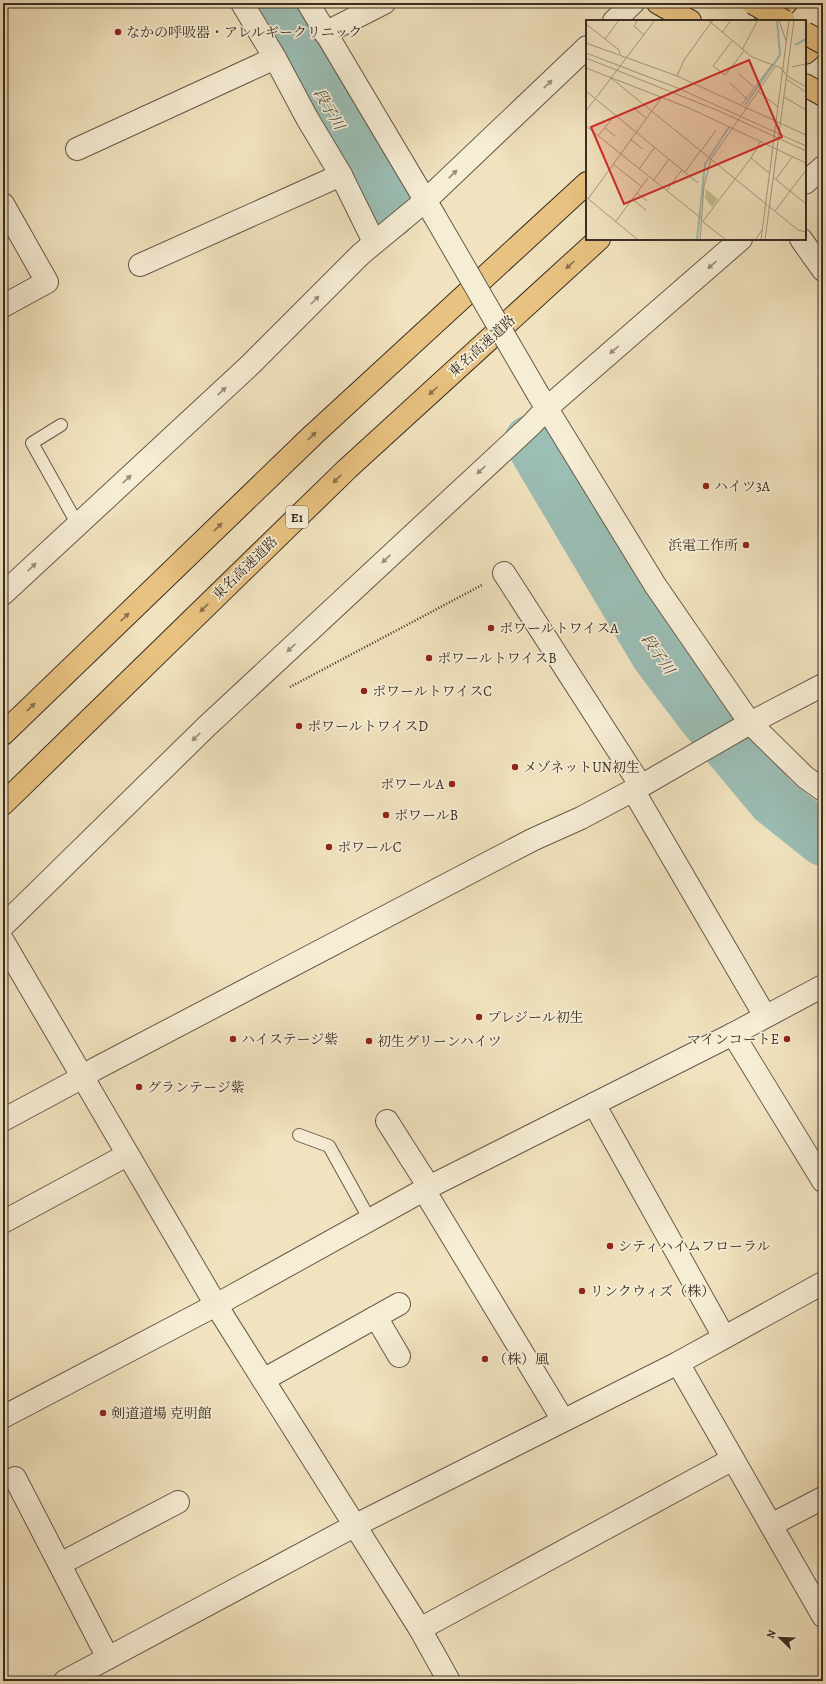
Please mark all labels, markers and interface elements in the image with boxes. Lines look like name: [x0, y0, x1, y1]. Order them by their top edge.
inset map: [586, 20, 806, 240]
place label: なかの呼吸器・アレルギークリニック: [126, 23, 362, 42]
marker: なかの呼吸器・アレルギークリニック: [113, 27, 123, 37]
one-way arrow: [543, 80, 553, 89]
water label: 段子川: [309, 85, 350, 135]
one-way arrow: [448, 169, 458, 179]
one-way arrow: [707, 260, 717, 269]
one-way arrow: [565, 261, 575, 270]
one-way arrow: [311, 295, 320, 305]
street label: 東名高速道路: [444, 311, 520, 381]
one-way arrow: [609, 345, 619, 354]
one-way arrow: [217, 386, 227, 395]
one-way arrow: [428, 386, 438, 395]
one-way arrow: [307, 432, 317, 441]
one-way arrow: [476, 465, 486, 475]
one-way arrow: [122, 474, 132, 484]
one-way arrow: [332, 474, 342, 483]
place label: ハイツ3A: [714, 477, 771, 496]
marker: ハイツ3A: [701, 481, 711, 491]
road number: E1: [286, 506, 308, 528]
one-way arrow: [213, 522, 223, 532]
street label: 東名高速道路: [208, 532, 282, 604]
place label: 浜電工作所: [668, 536, 738, 555]
marker: 浜電工作所: [741, 540, 751, 550]
one-way arrow: [381, 554, 391, 564]
one-way arrow: [26, 563, 37, 572]
one-way arrow: [199, 603, 209, 613]
one-way arrow: [120, 612, 130, 622]
place label: ポワールトワイスA: [499, 619, 619, 638]
marker: ポワールトワイスA: [486, 623, 496, 633]
water label: 段子川: [637, 630, 680, 680]
one-way arrow: [286, 643, 296, 652]
place label: ポワールトワイスB: [437, 649, 557, 668]
marker: ポワールトワイスB: [424, 653, 434, 663]
place label: ポワールトワイスC: [372, 682, 492, 701]
marker: ポワールトワイスC: [359, 686, 369, 696]
one-way arrow: [26, 702, 36, 712]
place label: ポワールトワイスD: [307, 717, 428, 736]
marker: ポワールトワイスD: [294, 721, 304, 731]
one-way arrow: [191, 732, 201, 741]
place label: メゾネットUN初生: [523, 758, 640, 777]
marker: メゾネットUN初生: [510, 762, 520, 772]
place label: ポワールA: [380, 775, 445, 794]
marker: ポワールA: [447, 779, 457, 789]
place label: ポワールB: [394, 806, 458, 825]
marker: ポワールB: [381, 810, 391, 820]
place label: ポワールC: [337, 838, 402, 857]
marker: ポワールC: [324, 842, 334, 852]
place label: プレジール初生: [487, 1008, 584, 1027]
marker: プレジール初生: [474, 1012, 484, 1022]
place label: ハイステージ紫: [241, 1030, 338, 1049]
place label: マインコートE: [687, 1030, 779, 1049]
place label: 初生グリーンハイツ: [377, 1032, 502, 1051]
marker: ハイステージ紫: [228, 1034, 238, 1044]
marker: マインコートE: [782, 1034, 792, 1044]
marker: 初生グリーンハイツ: [364, 1036, 374, 1046]
place label: グランテージ紫: [147, 1078, 245, 1097]
marker: グランテージ紫: [134, 1082, 144, 1092]
place label: シティハイムフローラル: [618, 1237, 770, 1256]
marker: シティハイムフローラル: [605, 1241, 615, 1251]
place label: リンクウィズ（株）: [590, 1282, 715, 1301]
marker: リンクウィズ（株）: [577, 1286, 587, 1296]
place label: （株）風: [493, 1350, 549, 1369]
marker: （株）風: [480, 1354, 490, 1364]
place label: 剣道道場 克明館: [111, 1404, 212, 1423]
marker: 剣道道場 克明館: [98, 1408, 108, 1418]
north arrow: [760, 1618, 800, 1658]
text: N: [763, 1628, 780, 1641]

